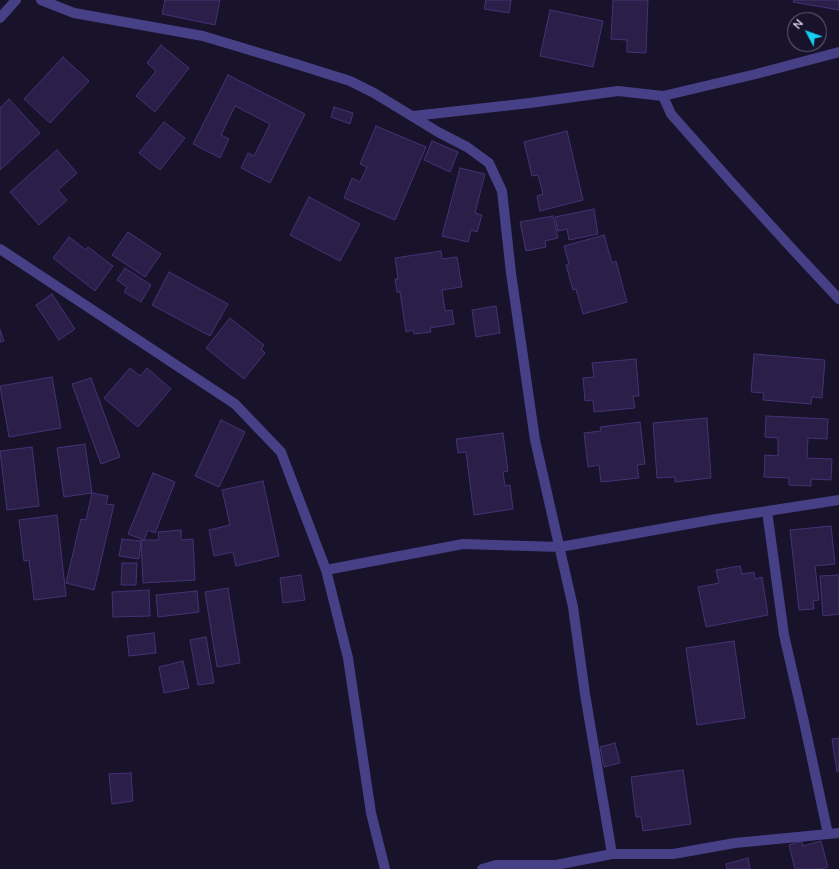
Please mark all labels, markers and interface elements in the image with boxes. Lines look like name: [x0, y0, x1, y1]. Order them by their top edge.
north arrow: [787, 12, 827, 52]
text: N: [790, 16, 807, 32]

